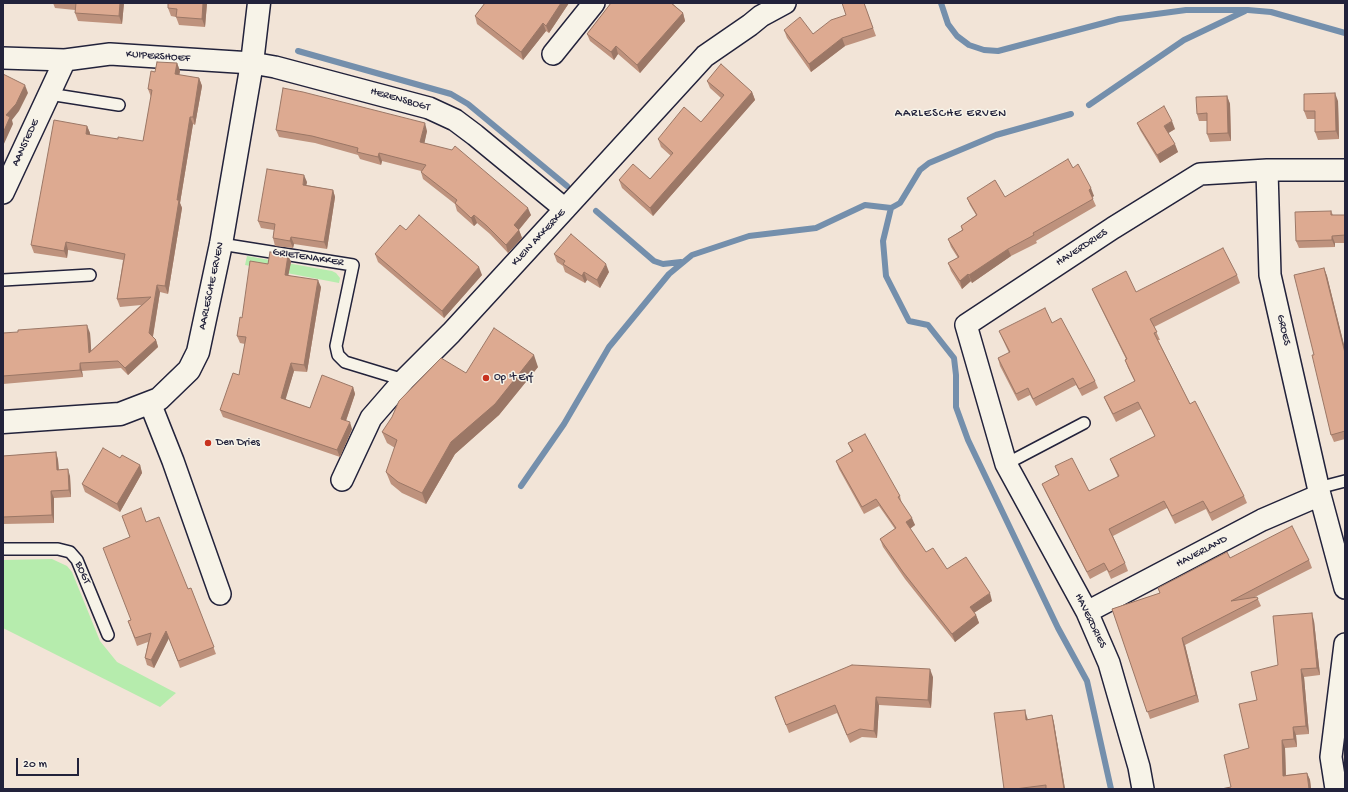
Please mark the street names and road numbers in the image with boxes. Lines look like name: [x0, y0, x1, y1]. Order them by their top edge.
street label: KUIPERSHOEF: [126, 48, 190, 66]
street label: HERENSBOGT: [369, 85, 431, 115]
street label: AANSTEDE: [9, 117, 43, 169]
street label: KLEIN AKKERKE: [509, 207, 569, 269]
street label: HAVERDRIES: [1054, 226, 1110, 270]
street label: AARLESCHE ERVEN: [196, 241, 228, 331]
street label: GRIETENAKKER: [272, 246, 344, 270]
street label: GROES: [1273, 313, 1293, 347]
street label: HAVERLAND: [1174, 533, 1230, 571]
street label: BOGT: [71, 560, 93, 586]
street label: HAVERDRIES: [1071, 592, 1109, 650]

